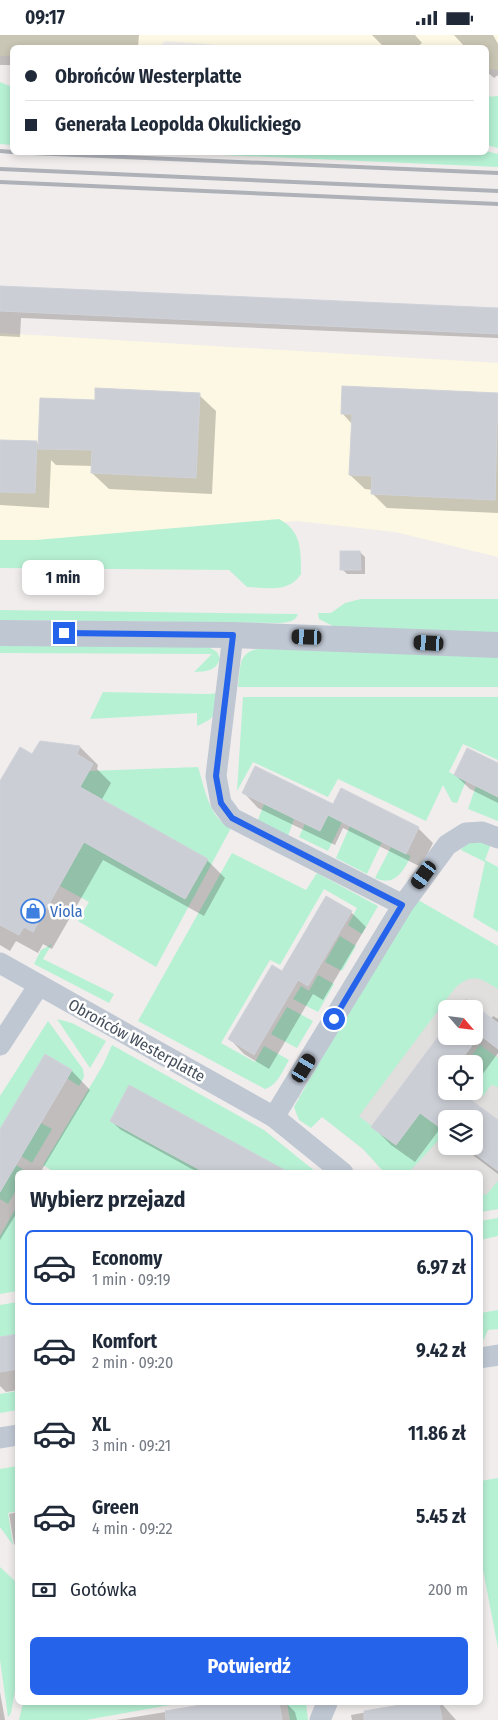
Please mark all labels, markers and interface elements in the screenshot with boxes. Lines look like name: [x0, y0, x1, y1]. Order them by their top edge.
text: 09:17: [25, 6, 65, 29]
text: Obrońców Westerplatte: [55, 65, 242, 88]
text: Generała Leopolda Okulickiego: [55, 113, 301, 136]
callout: 1 min: [23, 561, 105, 595]
text: 1 min: [46, 568, 80, 587]
route end: [53, 622, 75, 644]
car: [291, 629, 322, 645]
car: [413, 635, 444, 651]
car: [409, 858, 438, 892]
shop icon: Viola: [20, 898, 46, 924]
place label: Viola: [50, 902, 83, 921]
street label: Obrońców Westerplatte: [65, 995, 209, 1086]
north arrow: [438, 1000, 482, 1045]
map controls: [438, 1000, 483, 1155]
route start: [323, 1008, 345, 1030]
car: [289, 1051, 318, 1085]
button: locate: [438, 1055, 483, 1100]
button: layers: [438, 1110, 483, 1155]
text: Wybierz przejazd: [30, 1186, 185, 1213]
icon: car: [32, 1245, 77, 1290]
text: Economy: [92, 1247, 162, 1270]
text: 6.97 zł: [416, 1256, 466, 1279]
text: 1 min · 09:19: [92, 1270, 170, 1289]
icon: car: [32, 1328, 77, 1373]
text: Komfort: [92, 1330, 157, 1353]
text: 9.42 zł: [416, 1339, 466, 1362]
text: 2 min · 09:20: [92, 1353, 173, 1372]
icon: car: [32, 1411, 77, 1456]
text: XL: [92, 1413, 111, 1436]
text: 11.86 zł: [408, 1422, 466, 1445]
text: 3 min · 09:21: [92, 1436, 171, 1455]
icon: car: [32, 1494, 77, 1539]
text: Green: [92, 1496, 139, 1519]
text: 5.45 zł: [416, 1505, 466, 1528]
text: 4 min · 09:22: [92, 1519, 173, 1538]
icon: cash: [30, 1576, 58, 1604]
text: Gotówka: [70, 1578, 137, 1601]
text: 200 m: [428, 1580, 468, 1599]
button: Potwierdź: [30, 1637, 468, 1695]

